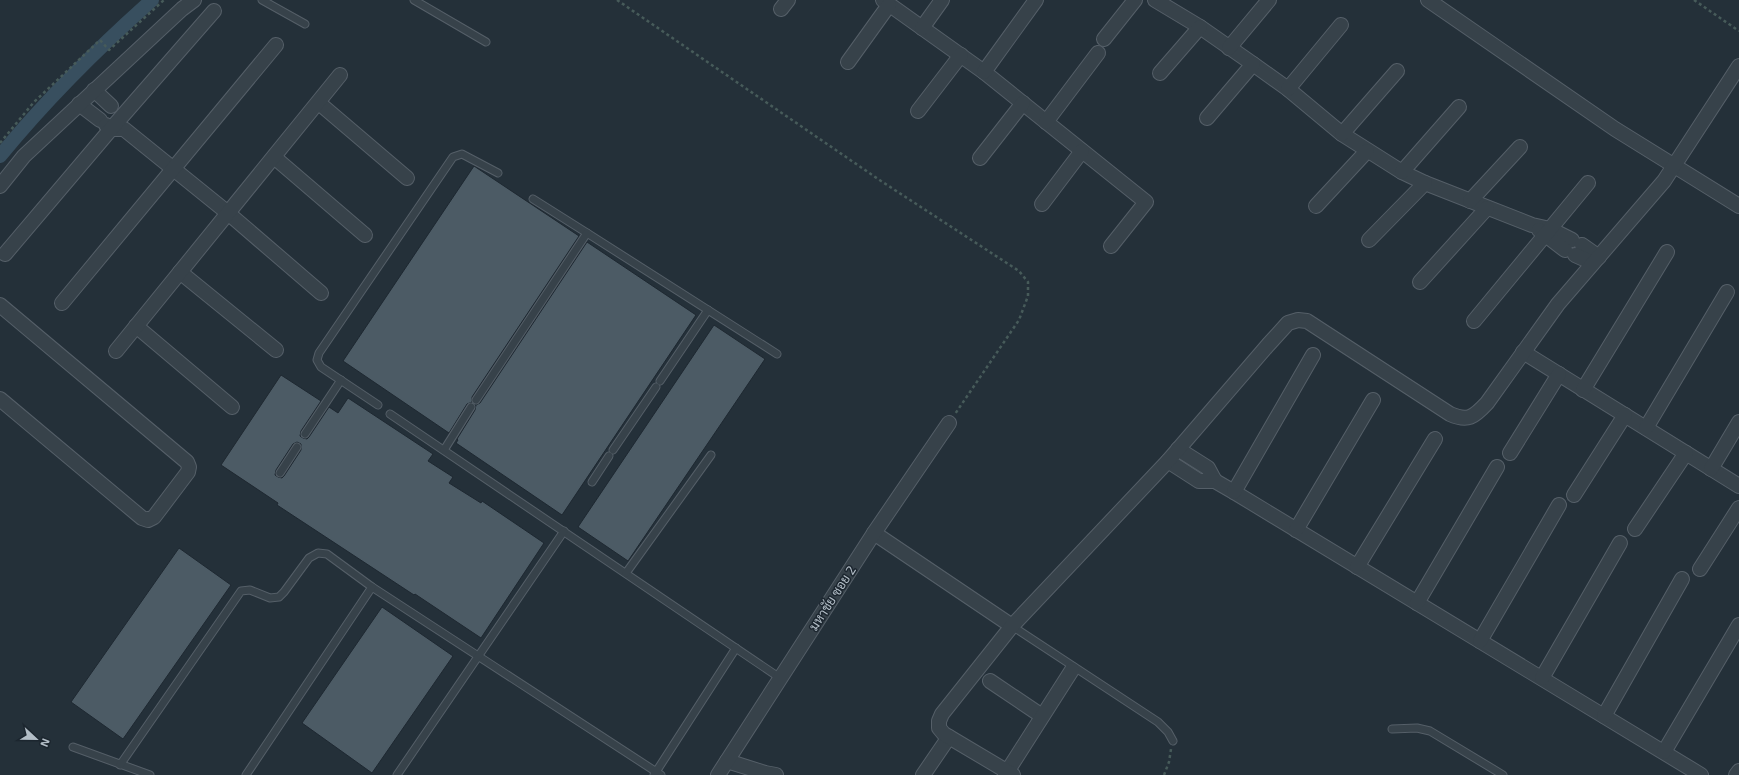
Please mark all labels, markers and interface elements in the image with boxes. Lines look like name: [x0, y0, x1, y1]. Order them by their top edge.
street label: มหาชัย ซอย 2: [805, 563, 859, 633]
north arrow: [16, 719, 56, 759]
text: N: [38, 737, 53, 749]

